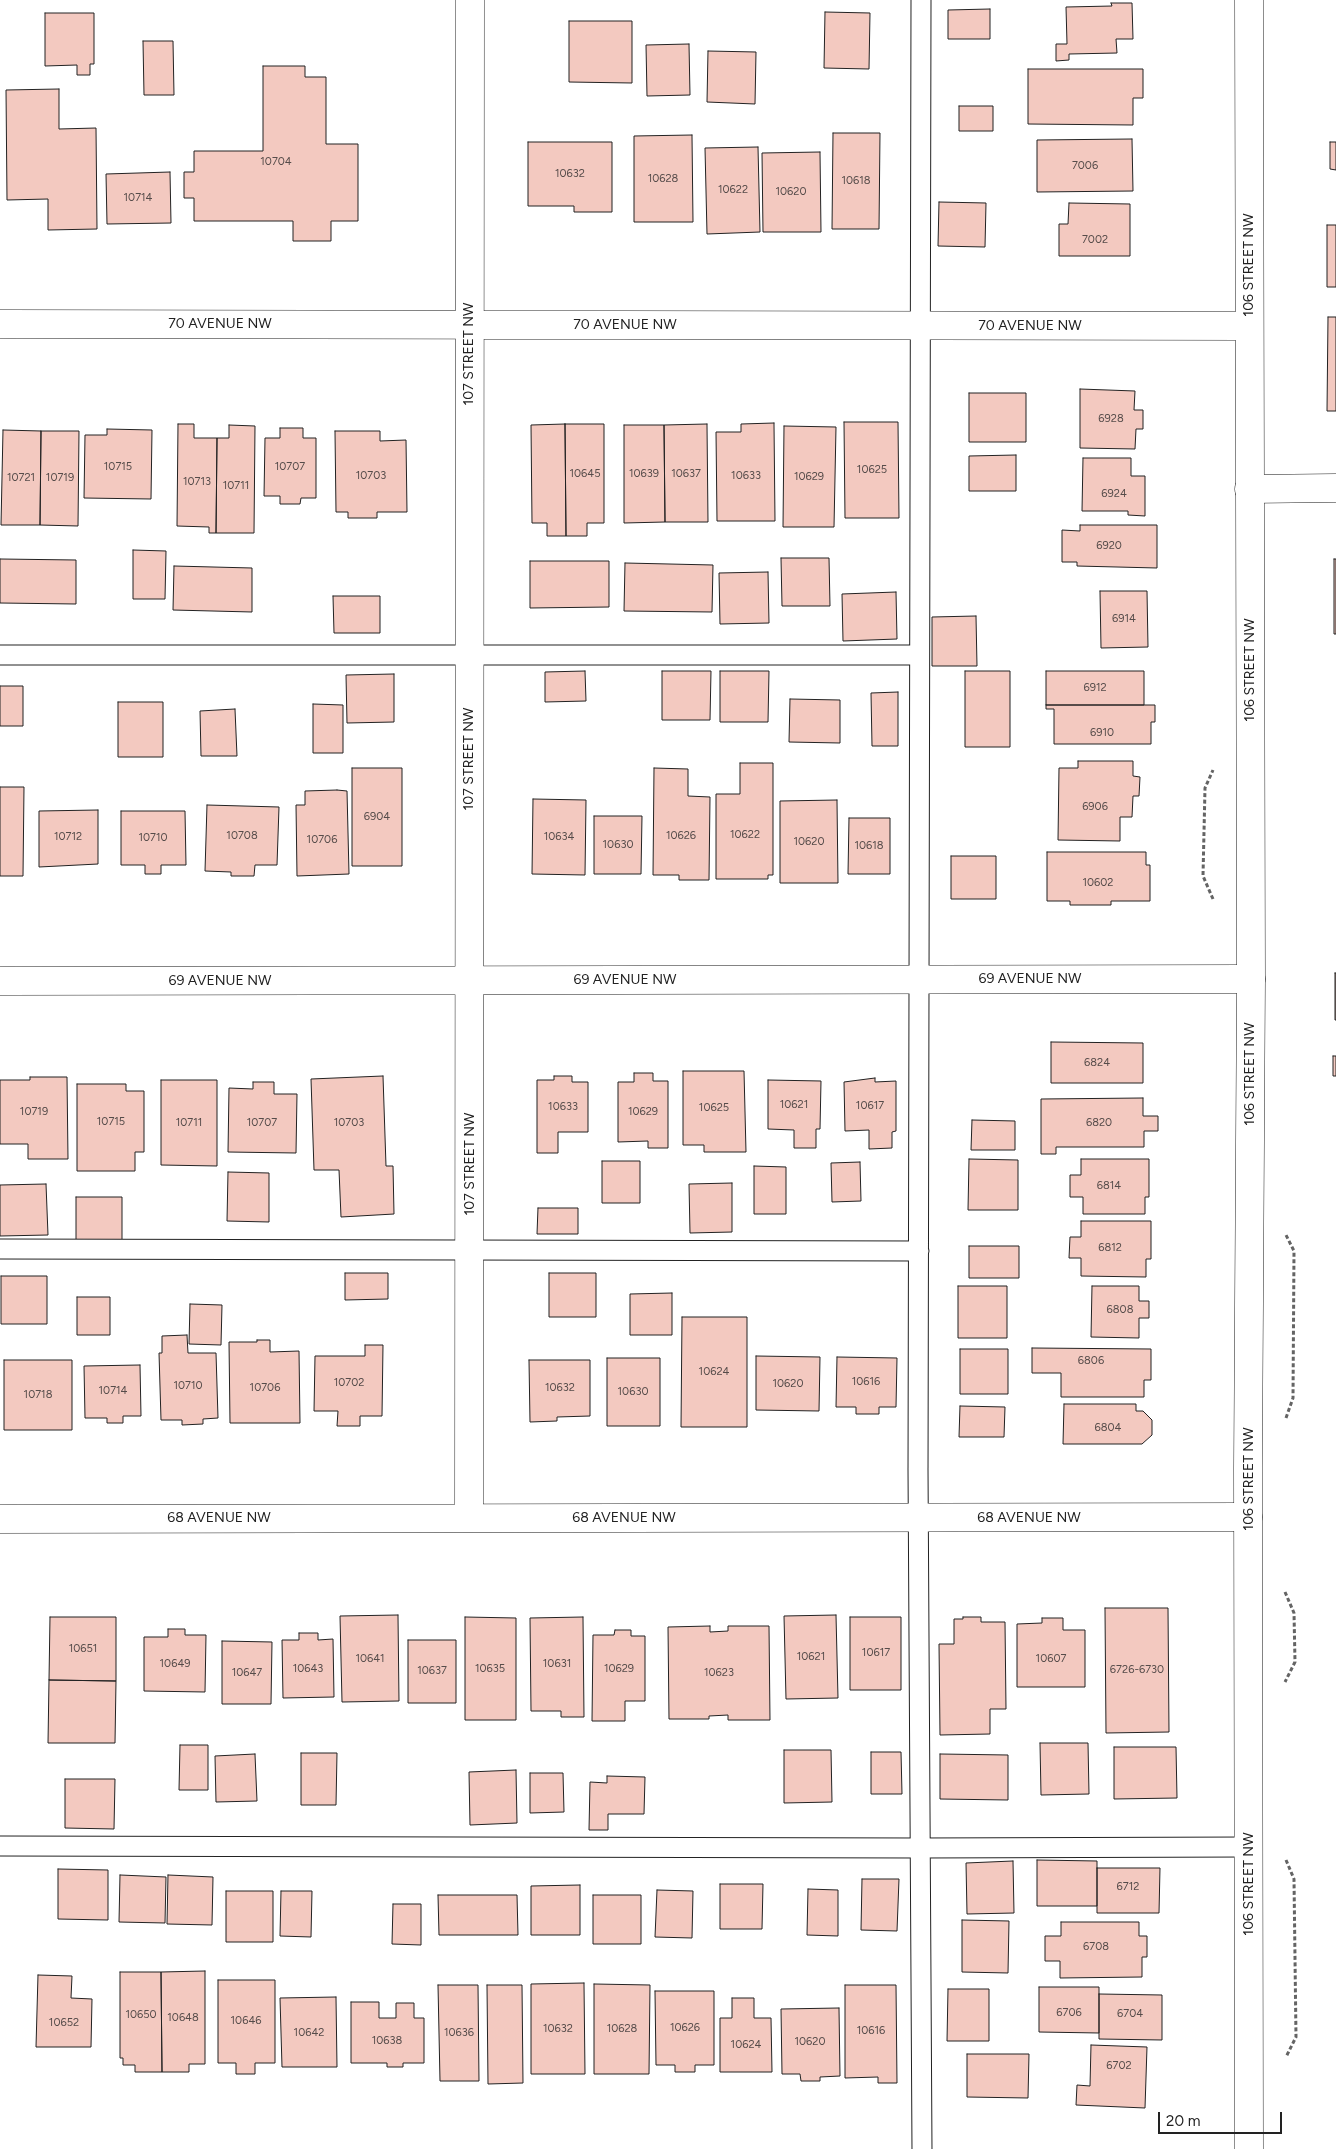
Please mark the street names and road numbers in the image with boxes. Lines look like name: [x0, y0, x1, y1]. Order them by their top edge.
street label: 106 STREET NW: [1241, 213, 1257, 317]
street label: 107 STREET NW: [461, 303, 477, 405]
street label: 70 AVENUE NW: [168, 316, 272, 332]
street label: 70 AVENUE NW: [573, 317, 677, 333]
street label: 70 AVENUE NW: [978, 318, 1082, 334]
street label: 106 STREET NW: [1242, 618, 1258, 722]
street label: 107 STREET NW: [461, 708, 477, 810]
street label: 69 AVENUE NW: [979, 971, 1081, 987]
street label: 69 AVENUE NW: [574, 972, 676, 988]
street label: 69 AVENUE NW: [169, 973, 271, 989]
street label: 106 STREET NW: [1242, 1022, 1258, 1126]
street label: 107 STREET NW: [462, 1113, 478, 1215]
street label: 106 STREET NW: [1241, 1427, 1257, 1531]
street label: 68 AVENUE NW: [167, 1510, 271, 1526]
street label: 68 AVENUE NW: [572, 1510, 676, 1526]
street label: 68 AVENUE NW: [977, 1510, 1081, 1526]
street label: 106 STREET NW: [1241, 1832, 1257, 1936]

